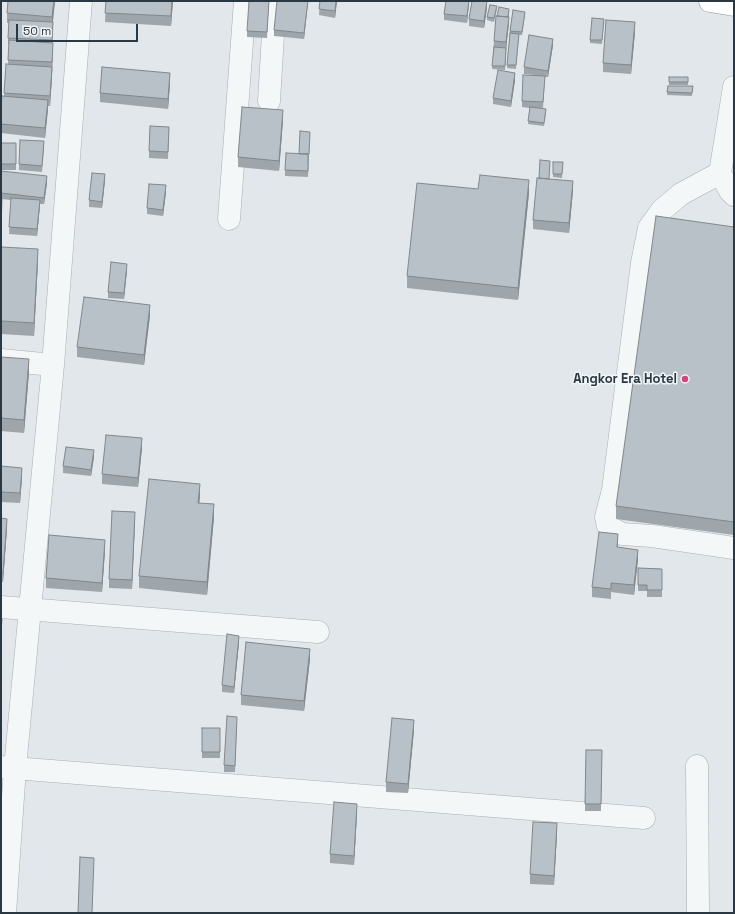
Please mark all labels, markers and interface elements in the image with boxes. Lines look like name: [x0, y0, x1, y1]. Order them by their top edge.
scale bar: [18, 16, 140, 42]
text: 50 m: [23, 23, 51, 39]
place label: Angkor Era Hotel: [573, 371, 677, 387]
marker: Angkor Era Hotel: [680, 374, 690, 384]

